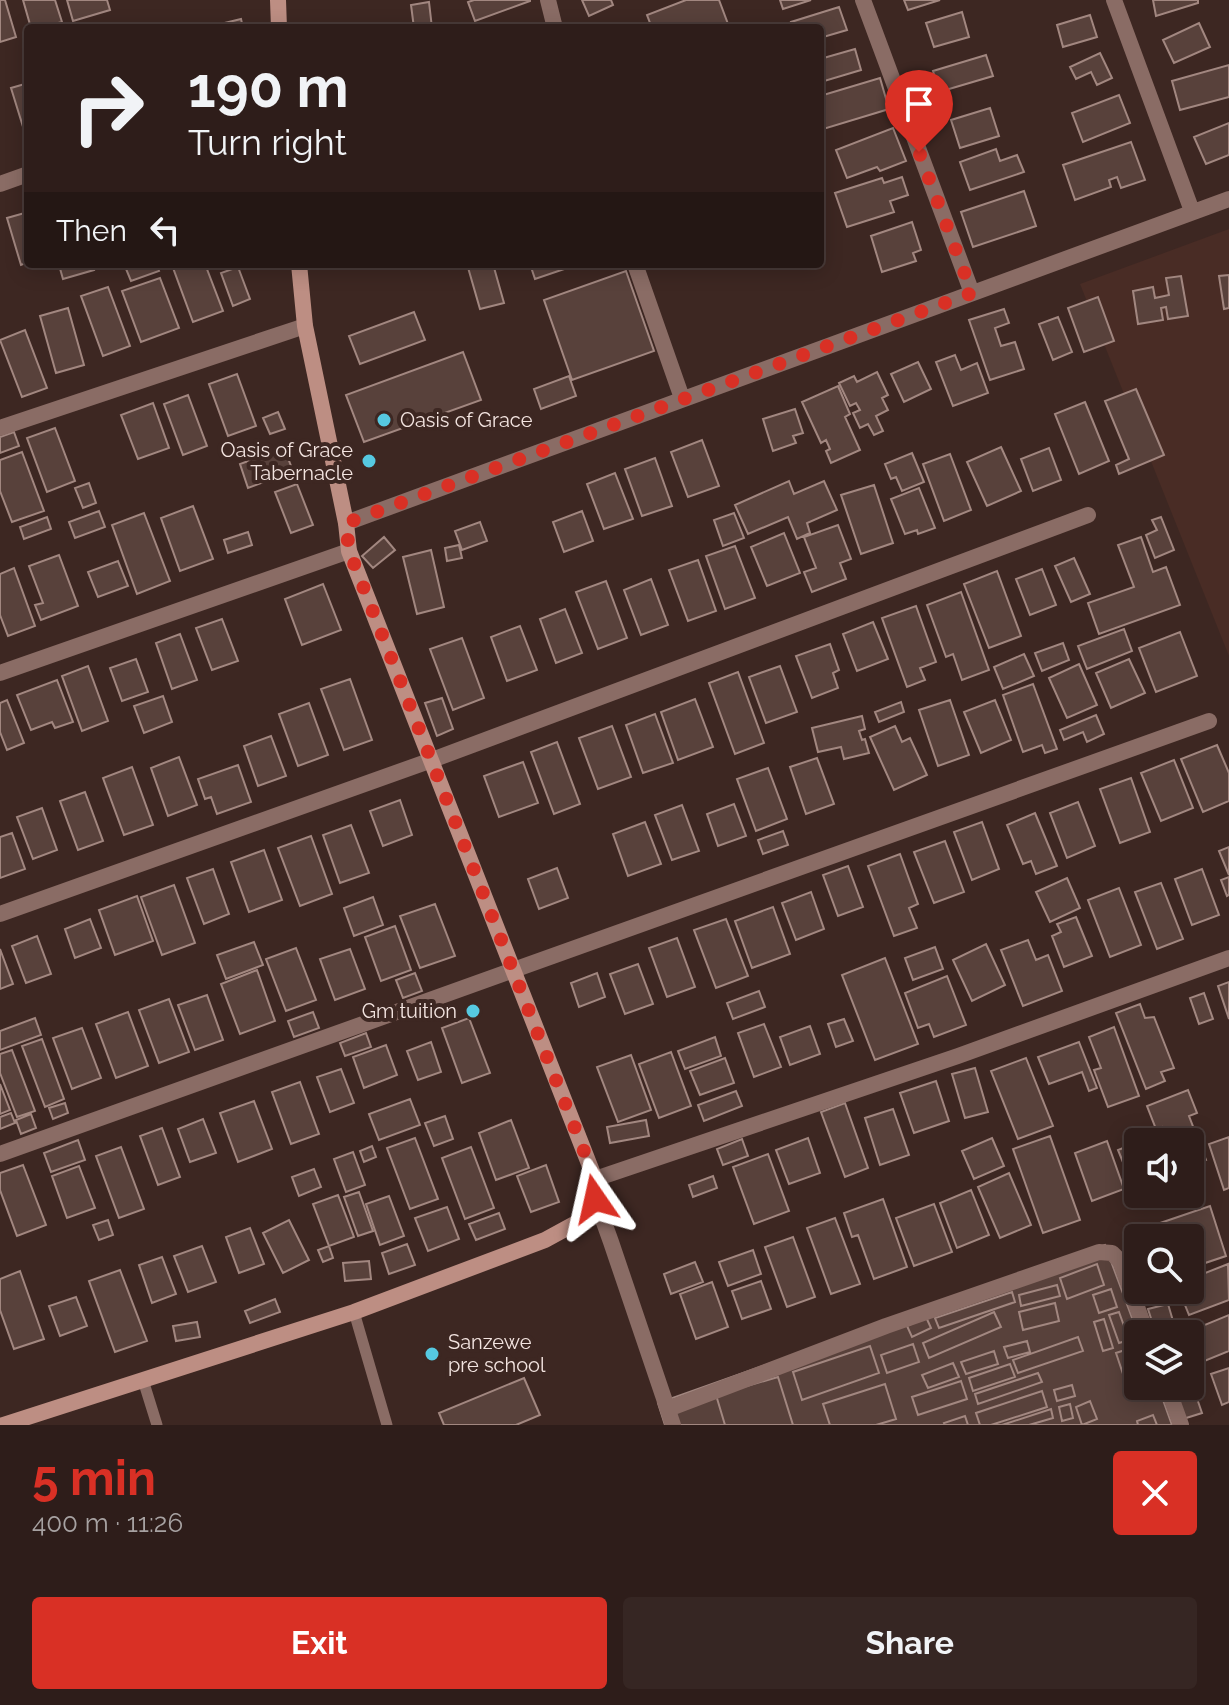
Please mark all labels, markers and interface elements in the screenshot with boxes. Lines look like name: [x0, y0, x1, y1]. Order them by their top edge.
text: 190 m: [188, 54, 349, 120]
icon: right: [56, 56, 160, 160]
pin: [885, 70, 953, 152]
icon: arrive: [897, 82, 941, 126]
text: Turn right: [188, 121, 347, 163]
icon: left: [143, 208, 187, 252]
text: Then: [56, 213, 127, 248]
place label: Oasis of Grace: [400, 408, 533, 432]
marker: Oasis of Grace: [375, 411, 393, 429]
place label: Oasis of Grace Tabernacle: [221, 438, 353, 485]
marker: Oasis of Grace Tabernacle: [360, 452, 378, 470]
place label: Gm tuition: [362, 999, 457, 1023]
marker: Gm tuition: [464, 1002, 482, 1020]
map controls: [1124, 1128, 1204, 1400]
button: sound: [1124, 1128, 1204, 1208]
position arrow: [553, 1157, 637, 1241]
button: search: [1124, 1224, 1204, 1304]
button: layers: [1124, 1320, 1204, 1400]
place label: Sanzewe pre school: [448, 1330, 546, 1377]
marker: Sanzewe pre school: [423, 1345, 441, 1363]
text: 5 min: [32, 1450, 156, 1506]
button: close: [1113, 1451, 1197, 1535]
text: 400 m · 11:26: [32, 1508, 183, 1538]
button: Exit: [32, 1597, 607, 1689]
button: Share: [623, 1597, 1197, 1689]

